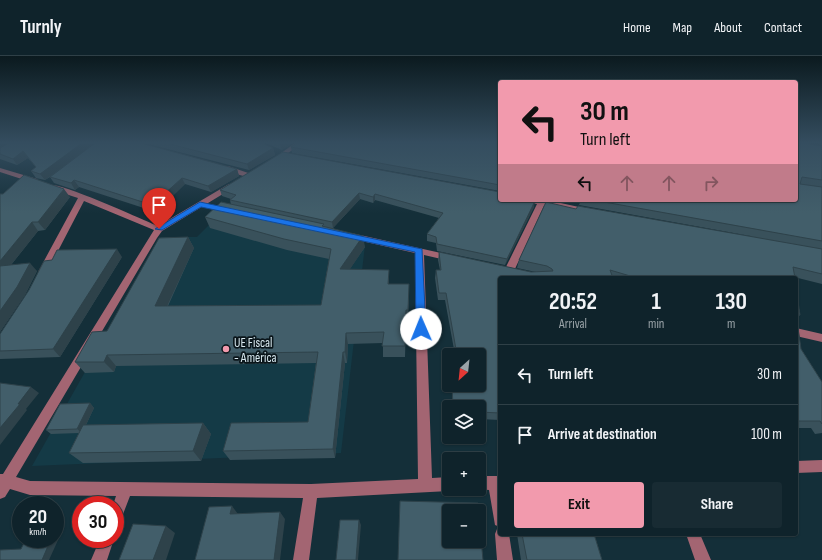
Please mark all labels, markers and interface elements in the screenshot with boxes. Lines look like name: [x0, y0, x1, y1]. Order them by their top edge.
text: Turnly: [20, 16, 62, 39]
text: Home: [623, 19, 651, 36]
text: Map: [673, 19, 692, 36]
text: About: [714, 19, 742, 36]
text: Contact: [764, 19, 802, 36]
text: 30 m: [580, 95, 629, 128]
icon: left: [514, 96, 566, 148]
text: Turn left: [580, 129, 631, 150]
icon: left: [574, 172, 596, 194]
icon: ahead: [616, 172, 638, 194]
icon: ahead: [658, 172, 680, 194]
icon: right: [700, 172, 722, 194]
pin: [142, 188, 176, 229]
icon: arrive: [148, 194, 170, 216]
text: 20:52: [549, 287, 597, 316]
text: 1: [652, 287, 661, 316]
text: 130: [715, 287, 747, 316]
position arrow: [400, 308, 442, 350]
text: Arrival: [559, 316, 587, 332]
text: min: [648, 316, 664, 332]
text: m: [727, 316, 735, 332]
place label: UE Fiscal - América: [234, 335, 276, 366]
marker: UE Fiscal - América: [221, 344, 231, 354]
north arrow: [442, 348, 486, 392]
map controls: [442, 348, 486, 548]
icon: left: [514, 364, 536, 386]
text: Turn left: [548, 365, 593, 384]
text: 30 m: [757, 365, 782, 384]
button: layers: [442, 400, 486, 444]
icon: arrive: [514, 424, 536, 446]
text: Arrive at destination: [548, 425, 657, 444]
text: 100 m: [751, 425, 782, 444]
button: +: [442, 452, 486, 496]
button: Exit: [514, 482, 644, 528]
button: Share: [652, 482, 782, 528]
speed limit sign: 30: [72, 496, 124, 548]
button: −: [442, 504, 486, 548]
text: 20: [29, 505, 47, 529]
text: km/h: [29, 526, 47, 538]

